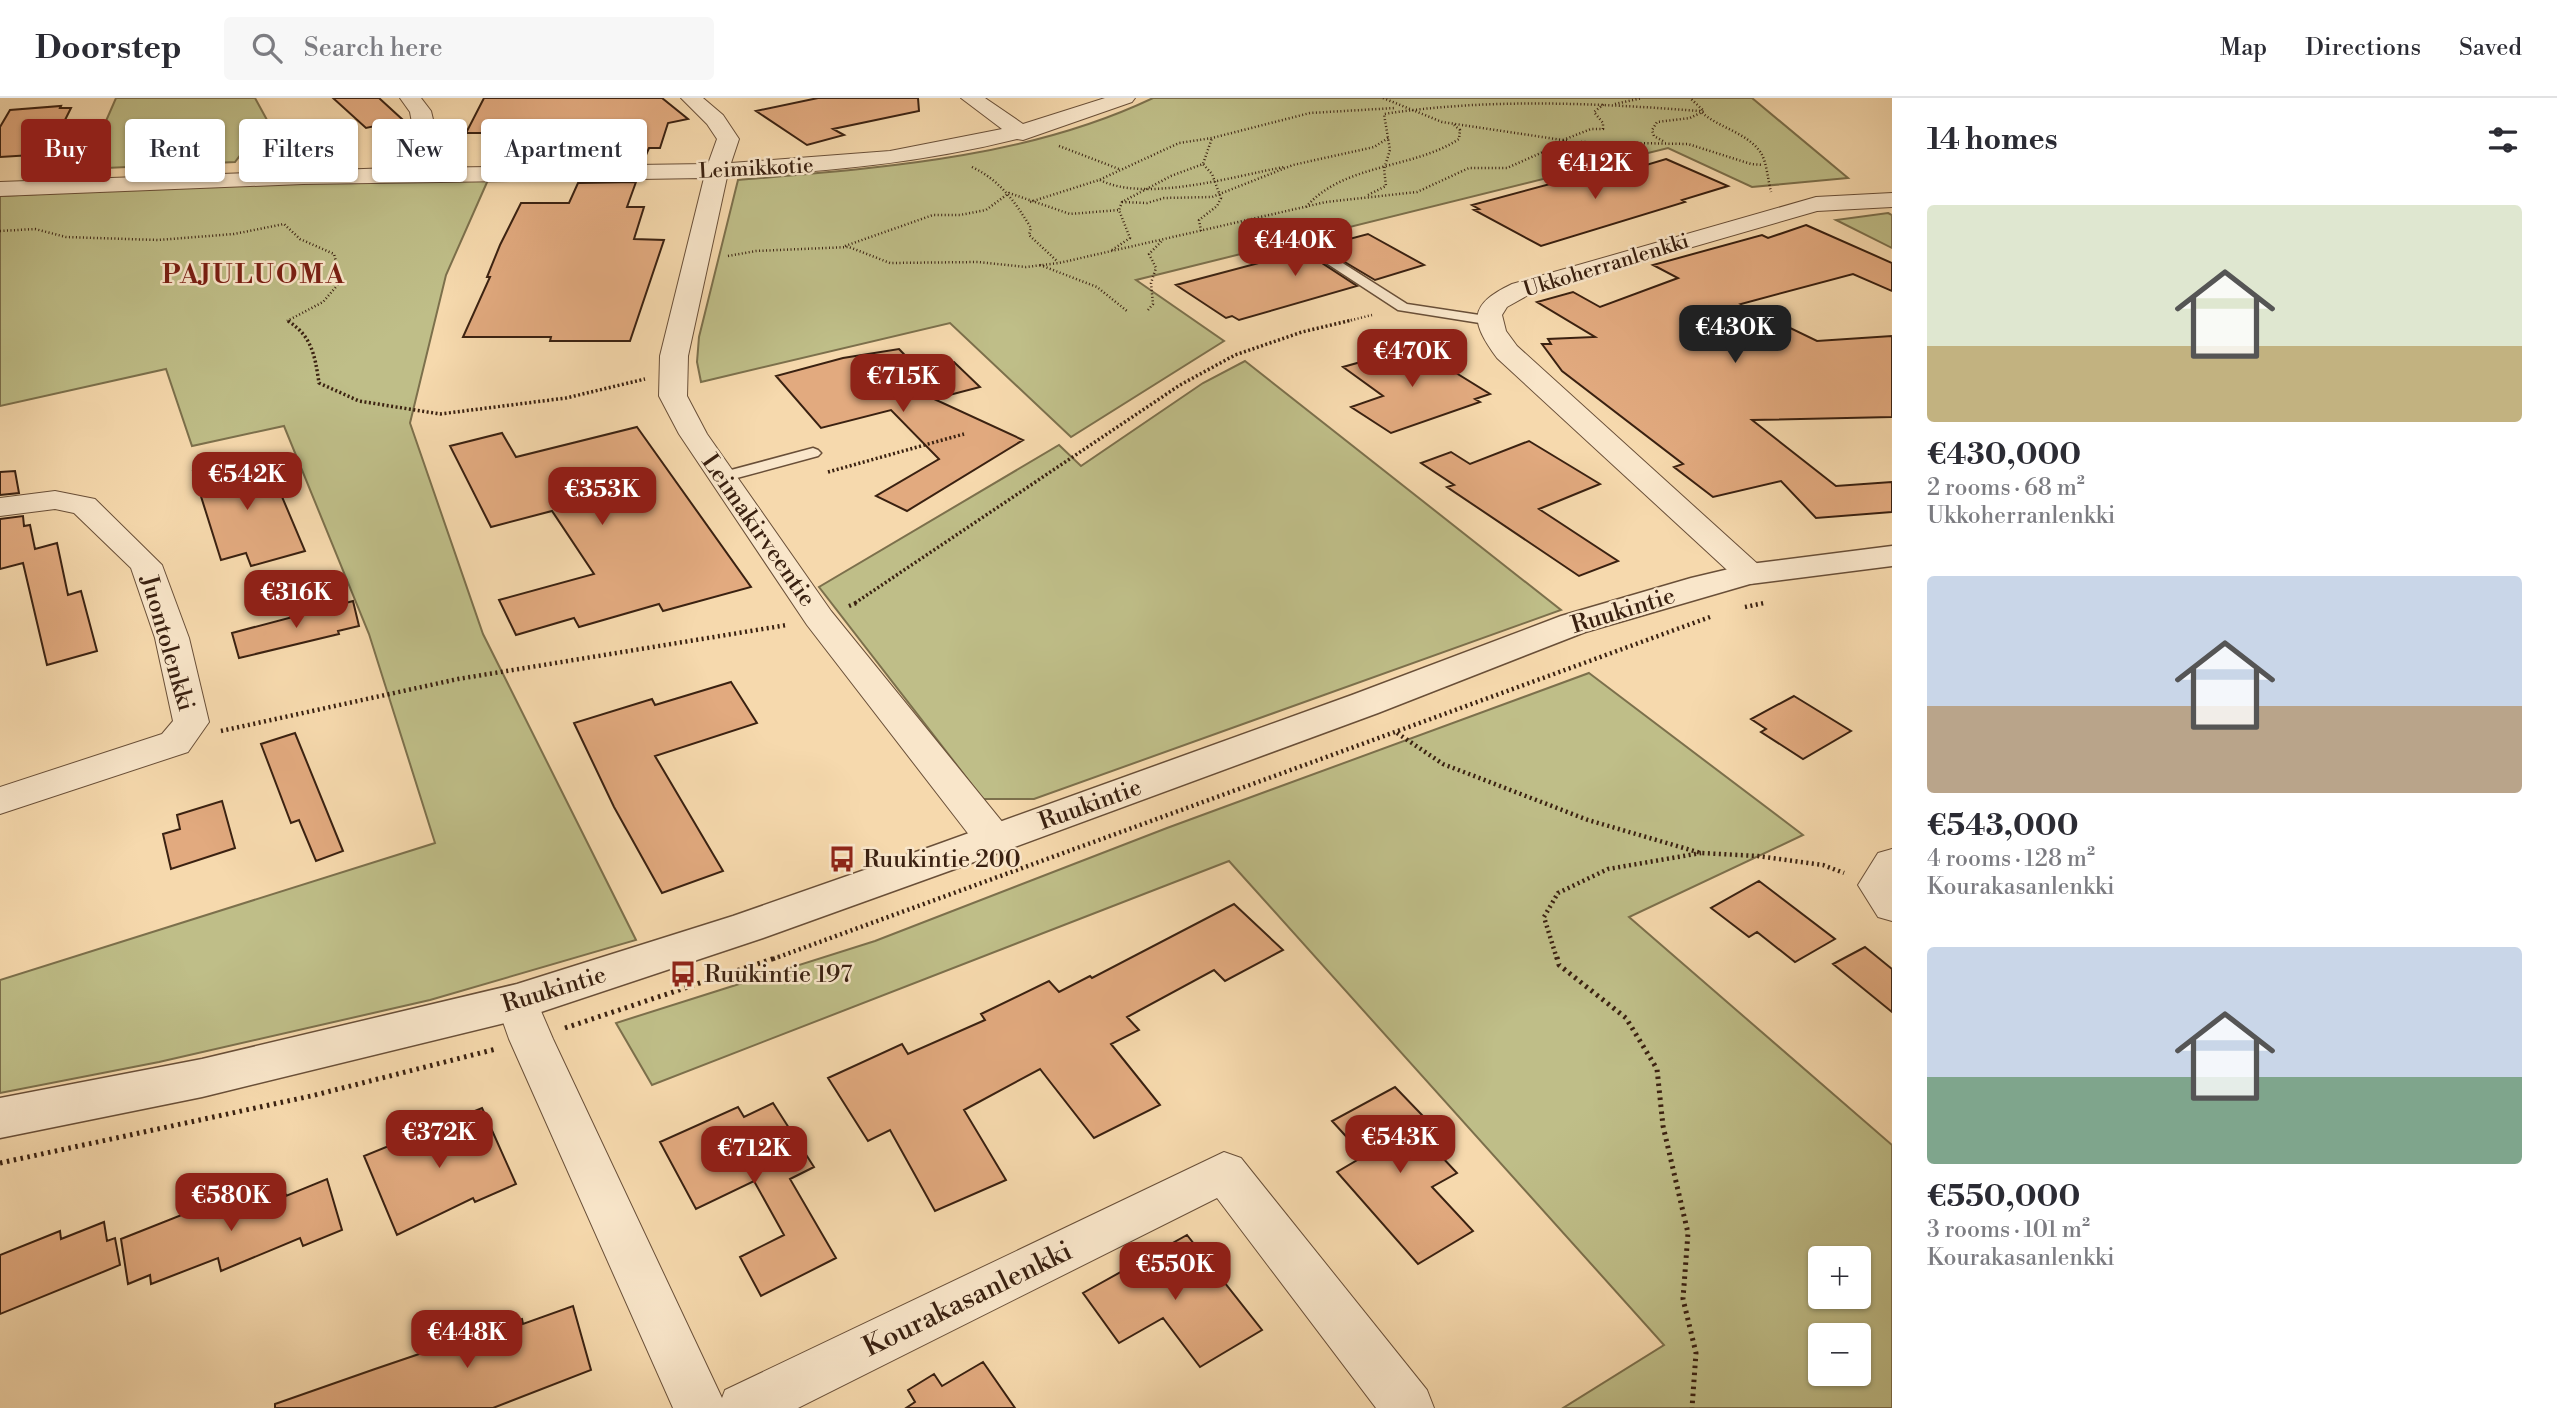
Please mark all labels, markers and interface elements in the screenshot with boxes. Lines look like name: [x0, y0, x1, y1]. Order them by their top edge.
search box: [224, 17, 714, 80]
text: Doorstep: [35, 28, 182, 69]
icon: search: [248, 29, 286, 67]
text: Search here: [304, 32, 443, 64]
text: Map: [2220, 33, 2267, 63]
text: Directions: [2305, 33, 2421, 63]
text: Saved: [2459, 33, 2522, 63]
chip: Buy: [21, 119, 111, 182]
chip: Rent: [125, 119, 225, 182]
chip: Filters: [239, 119, 358, 182]
chip: New: [372, 119, 467, 182]
chip: Apartment: [481, 119, 647, 182]
text: 14 homes: [1927, 121, 2058, 159]
icon: filters: [2484, 121, 2522, 159]
pin: €412K: [1546, 141, 1644, 201]
text: €412K: [1558, 150, 1632, 178]
street label: Leimikkotie: [698, 153, 814, 185]
pin: €440K: [1246, 218, 1344, 278]
text: €440K: [1254, 227, 1336, 255]
street label: Ukkoherranlenkki: [1520, 228, 1692, 304]
icon: home: [2162, 251, 2288, 377]
district label: PAJULUOMA: [162, 259, 346, 291]
pin: €430K: [1686, 306, 1784, 365]
text: €430K: [1695, 314, 1775, 342]
pin: €470K: [1363, 330, 1461, 389]
text: €470K: [1373, 338, 1451, 366]
pin: €715K: [854, 354, 952, 414]
text: €715K: [866, 363, 940, 391]
text: €430,000: [1927, 436, 2081, 474]
street label: Leimakirveentie: [694, 448, 822, 613]
pin: €542K: [198, 452, 296, 512]
text: €542K: [208, 461, 286, 489]
pin: €353K: [553, 468, 651, 527]
text: 2 rooms · 68 m²: [1927, 474, 2085, 502]
text: €353K: [564, 476, 640, 504]
text: Ukkoherranlenkki: [1927, 502, 2115, 530]
pin: €316K: [247, 570, 345, 630]
street label: Juontolenkki: [133, 571, 201, 715]
text: €316K: [260, 579, 332, 607]
street label: Ruukintie: [1568, 581, 1679, 641]
icon: home: [2162, 622, 2288, 748]
street label: Ruukintie: [1035, 773, 1146, 837]
text: €543,000: [1927, 807, 2078, 845]
bus stop icon: Ruukintie 200: [827, 844, 857, 874]
place label: Ruukintie 200: [863, 845, 1021, 875]
text: 4 rooms · 128 m²: [1927, 845, 2095, 873]
text: Kourakasanlenkki: [1927, 873, 2115, 901]
bus stop icon: Ruukintie 197: [668, 959, 698, 989]
street label: Ruukintie: [499, 960, 610, 1020]
place label: Ruukintie 197: [704, 960, 852, 990]
icon: home: [2162, 993, 2288, 1119]
pin: €372K: [390, 1110, 488, 1170]
pin: €543K: [1351, 1116, 1449, 1175]
text: €372K: [402, 1119, 476, 1147]
text: €543K: [1361, 1124, 1439, 1152]
pin: €712K: [705, 1126, 803, 1186]
text: €712K: [717, 1135, 791, 1163]
pin: €580K: [182, 1174, 280, 1233]
text: €550,000: [1927, 1178, 2080, 1216]
text: €580K: [191, 1182, 271, 1210]
text: 3 rooms · 101 m²: [1927, 1216, 2090, 1244]
street label: Kourakasanlenkki: [857, 1234, 1078, 1365]
pin: €550K: [1126, 1242, 1224, 1302]
text: Kourakasanlenkki: [1927, 1244, 2115, 1272]
map controls: [1808, 1246, 1871, 1386]
button: +: [1808, 1246, 1871, 1309]
text: €550K: [1136, 1251, 1214, 1279]
pin: €448K: [418, 1310, 516, 1370]
text: €448K: [427, 1319, 507, 1347]
button: −: [1808, 1323, 1871, 1386]

